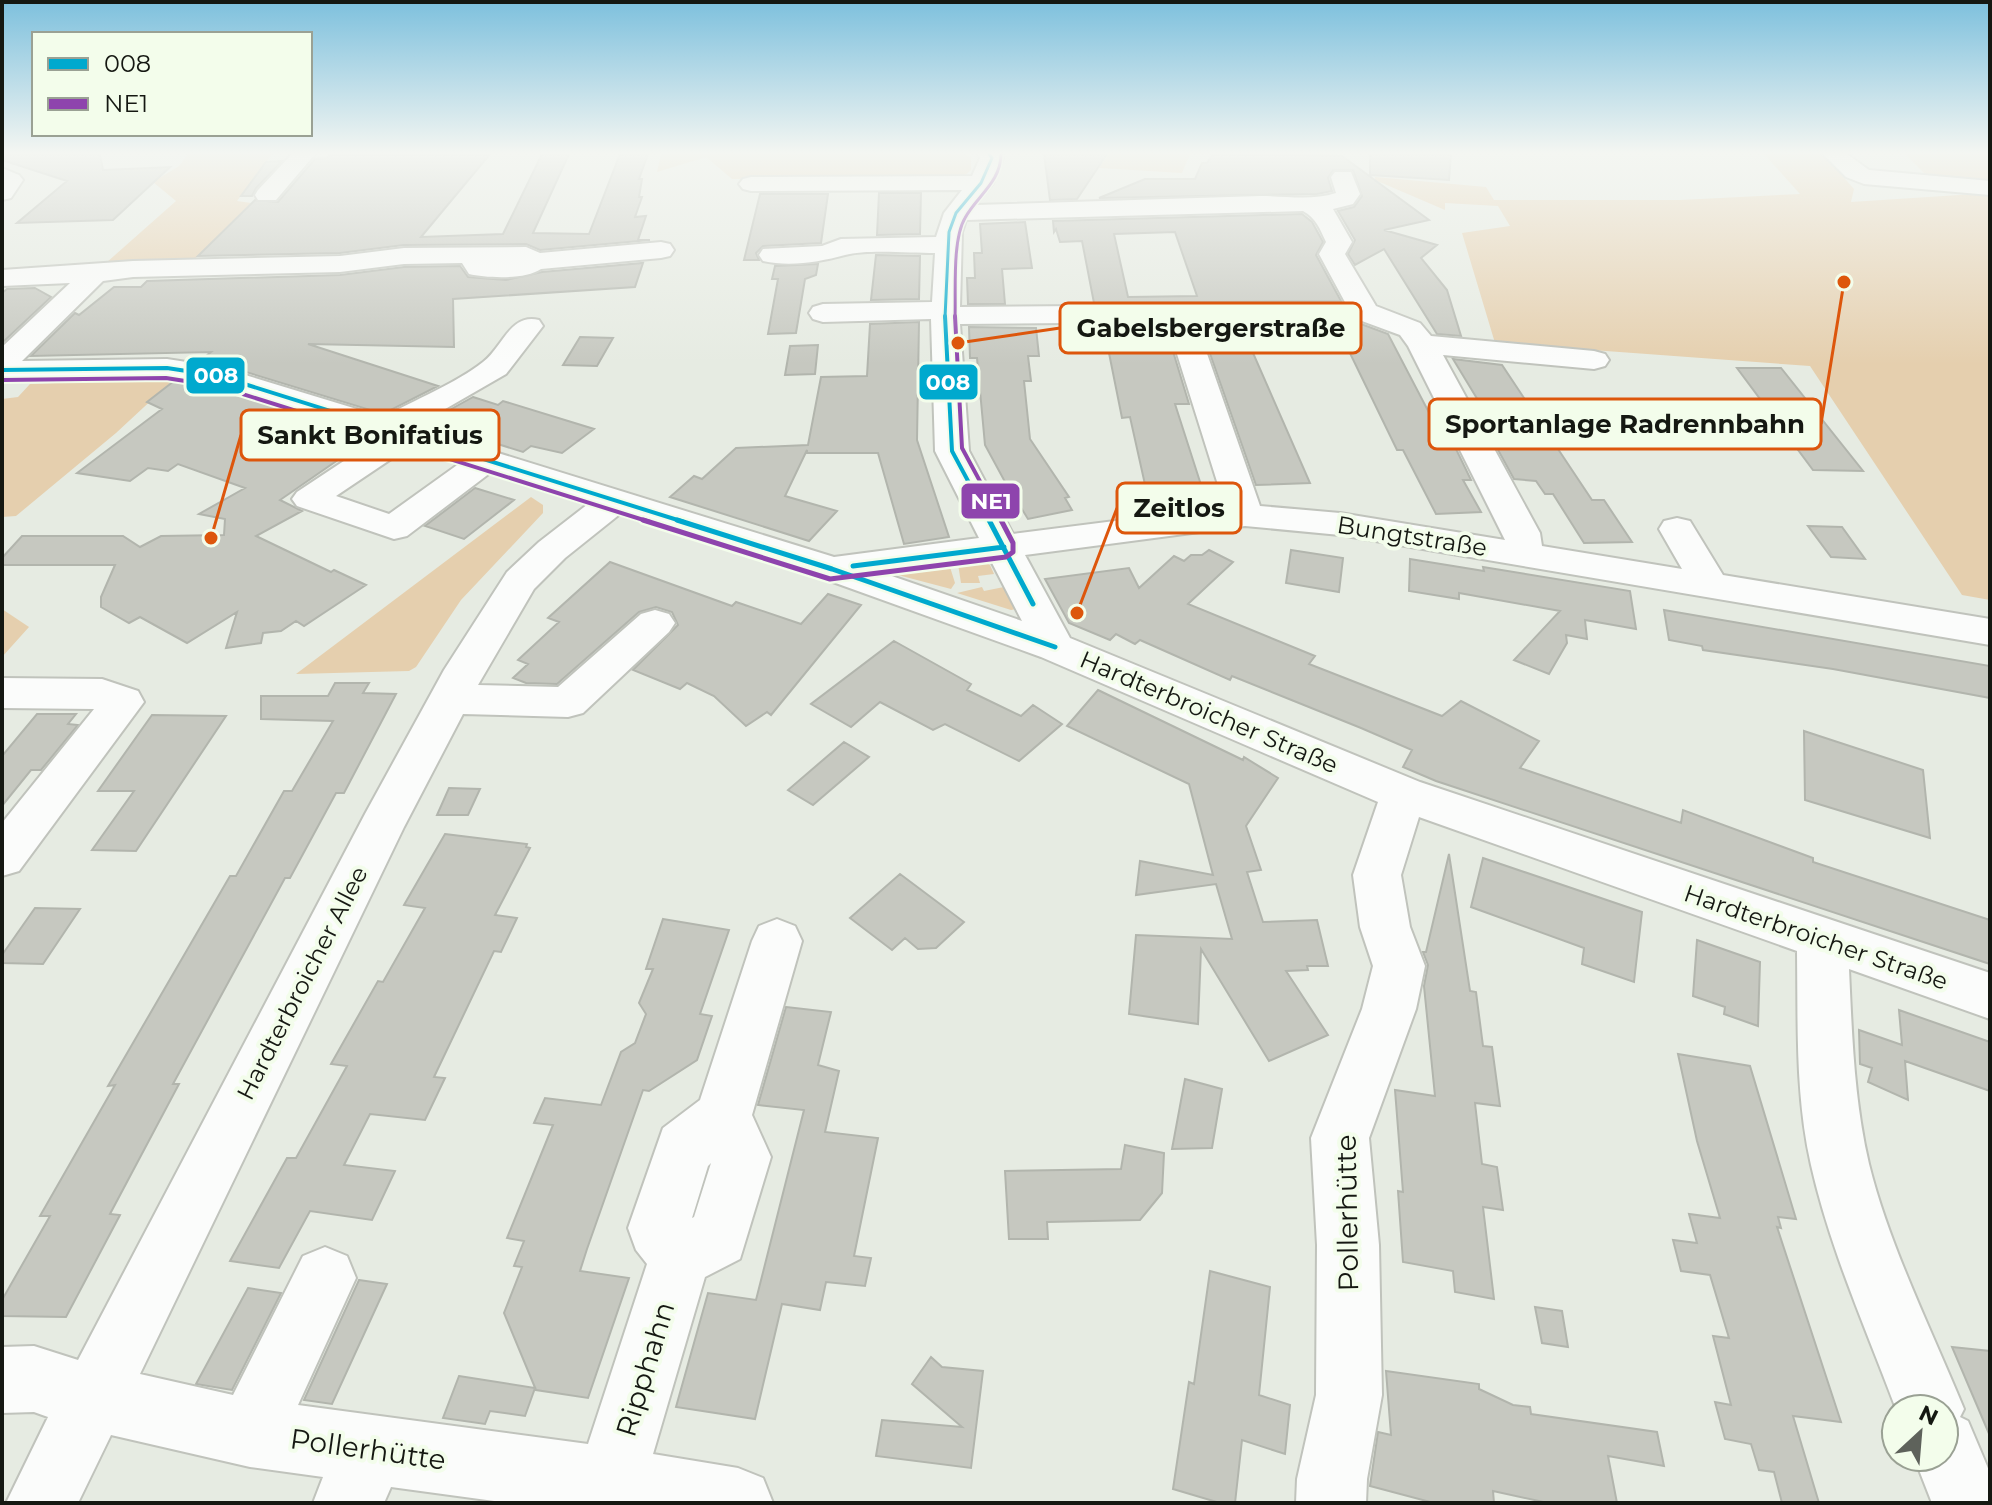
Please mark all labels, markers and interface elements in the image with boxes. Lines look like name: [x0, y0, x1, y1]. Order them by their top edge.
legend: [32, 32, 312, 136]
text: 008: [104, 49, 151, 78]
text: NE1: [104, 89, 148, 118]
callout: Gabelsbergerstraße: [1060, 303, 1361, 353]
text: Gabelsbergerstraße: [1077, 312, 1345, 344]
line badge: 008: [185, 356, 246, 395]
text: 008: [194, 362, 238, 389]
line badge: 008: [918, 363, 979, 401]
text: 008: [926, 369, 970, 396]
callout: Sportanlage Radrennbahn: [1429, 399, 1821, 449]
text: Sportanlage Radrennbahn: [1445, 408, 1805, 440]
callout: Sankt Bonifatius: [241, 410, 499, 460]
text: Sankt Bonifatius: [257, 419, 483, 451]
line badge: NE1: [960, 482, 1021, 520]
callout: Zeitlos: [1117, 483, 1241, 533]
text: NE1: [970, 488, 1012, 515]
text: Zeitlos: [1133, 492, 1225, 524]
street label: Bungtstraße: [1335, 510, 1489, 562]
street label: Hardterbroicher Straße: [1076, 644, 1342, 780]
street label: Hardterbroicher Allee: [230, 861, 374, 1105]
street label: Hardterbroicher Straße: [1680, 878, 1952, 996]
street label: Pollerhütte: [1329, 1134, 1365, 1292]
street label: Ripphahn: [608, 1298, 682, 1440]
north arrow: [1880, 1393, 1960, 1473]
text: N: [1915, 1399, 1942, 1432]
street label: Pollerhütte: [288, 1421, 448, 1477]

